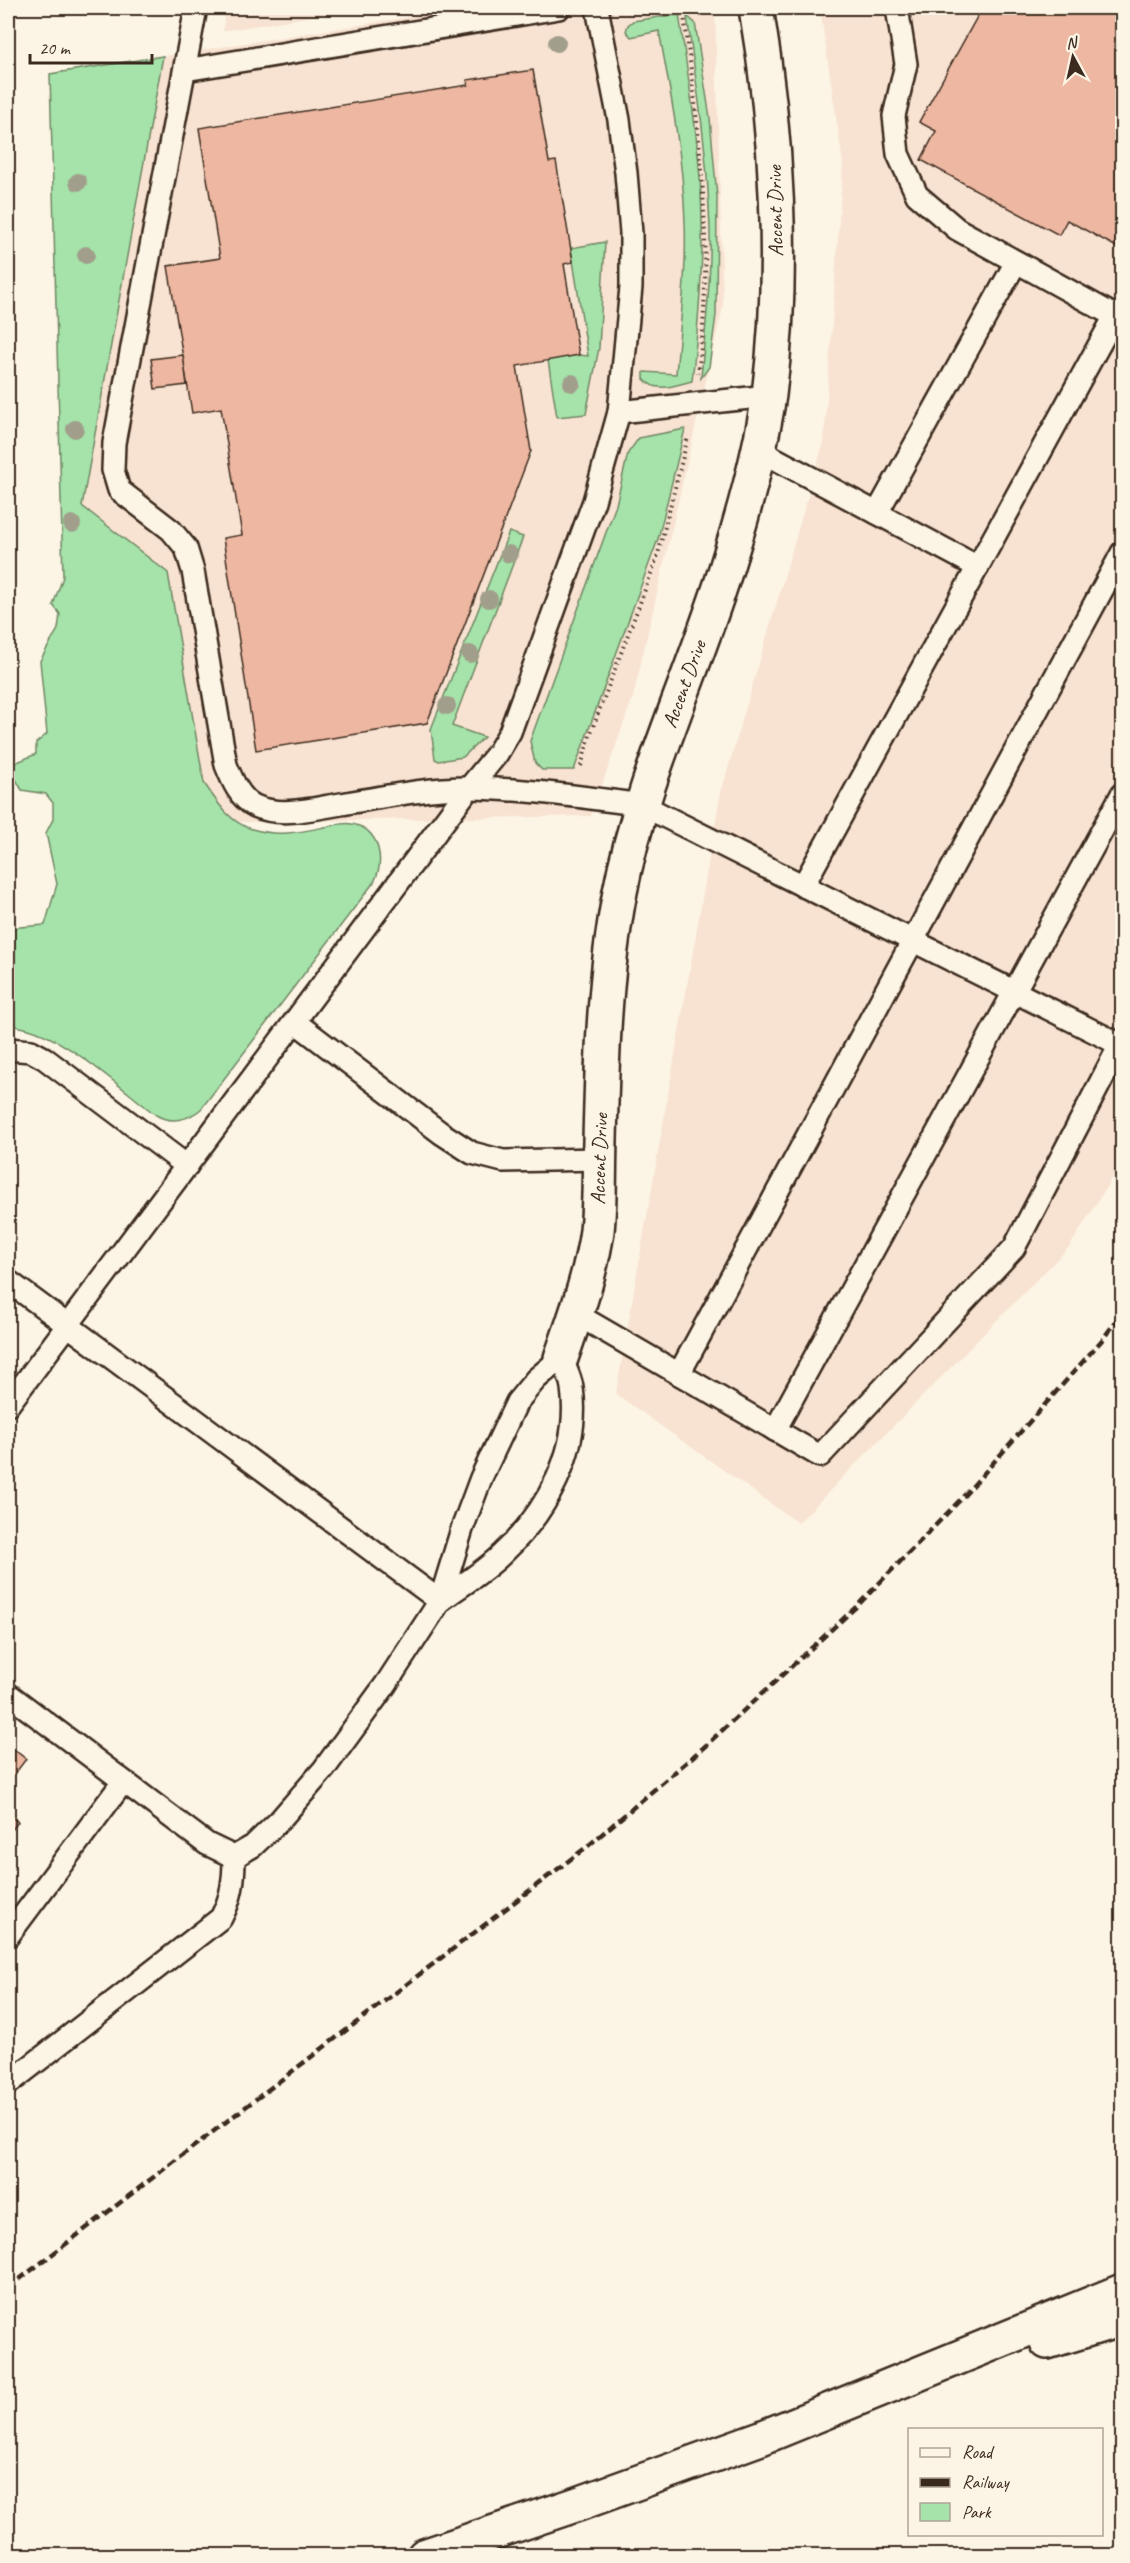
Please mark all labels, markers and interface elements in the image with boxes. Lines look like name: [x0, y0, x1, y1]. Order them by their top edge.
scale bar: [30, 27, 152, 65]
north arrow: [1043, 27, 1103, 87]
text: N: [1065, 32, 1080, 54]
text: 20 m: [39, 37, 72, 59]
street label: Accent Drive: [761, 164, 789, 257]
street label: Accent Drive: [656, 636, 712, 731]
street label: Accent Drive: [584, 1112, 614, 1205]
legend: [908, 2428, 1103, 2536]
text: Road: [962, 2441, 995, 2463]
text: Railway: [962, 2471, 1010, 2493]
text: Park: [962, 2501, 992, 2523]

